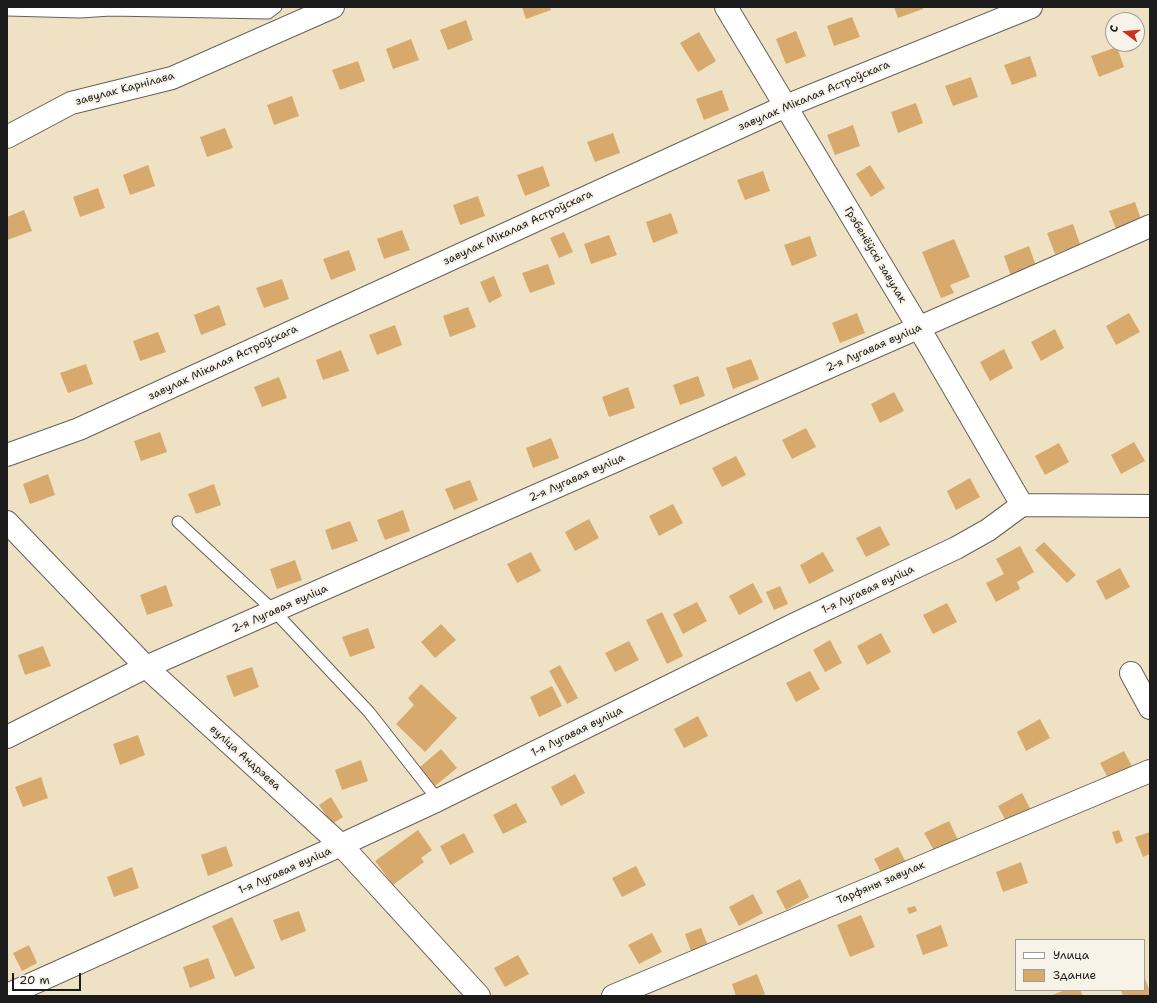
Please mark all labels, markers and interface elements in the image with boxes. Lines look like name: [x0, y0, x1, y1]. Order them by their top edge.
north arrow: [1105, 12, 1145, 52]
text: С: [1106, 24, 1122, 34]
street label: завулак Мікалая Астроўскага: [736, 58, 892, 134]
street label: завулак Карнілава: [74, 69, 176, 109]
street label: завулак Мікалая Астроўскага: [441, 188, 595, 268]
street label: Грэбенёўскі завулак: [841, 205, 909, 305]
street label: 2-я Лугавая вуліца: [824, 321, 924, 375]
street label: завулак Мікалая Астроўскага: [146, 323, 300, 403]
street label: 2-я Лугавая вуліца: [527, 451, 627, 505]
street label: 1-я Лугавая вуліца: [820, 563, 916, 617]
street label: 2-я Лугавая вуліца: [230, 582, 330, 636]
street label: 1-я Лугавая вуліца: [529, 704, 625, 760]
street label: вуліца Андрэева: [207, 723, 283, 793]
street label: 1-я Лугавая вуліца: [236, 845, 334, 897]
street label: Тарфяны завулак: [835, 858, 927, 908]
legend: [1015, 939, 1145, 991]
text: Улица: [1053, 947, 1089, 963]
scale bar: [14, 965, 83, 991]
text: Здание: [1053, 967, 1096, 983]
text: 20 m: [19, 972, 50, 988]

